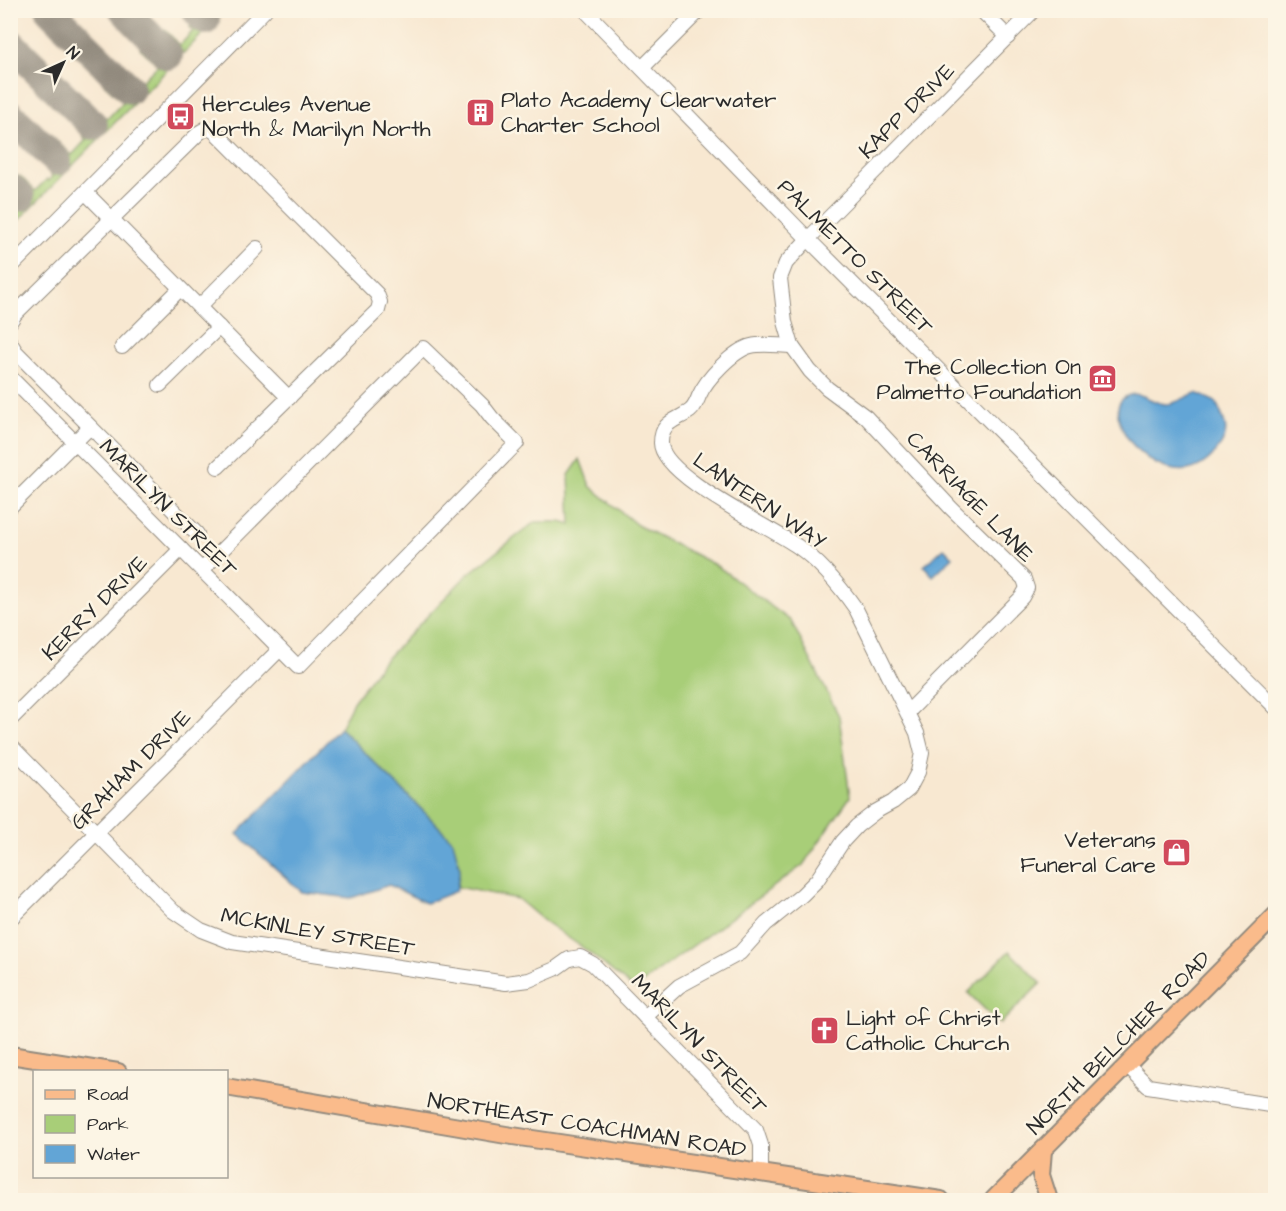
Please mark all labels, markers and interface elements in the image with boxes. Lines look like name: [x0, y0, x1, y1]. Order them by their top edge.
north arrow: [33, 33, 93, 93]
text: N: [62, 42, 84, 64]
street label: KAPP DRIVE: [852, 56, 962, 166]
place label: Plato Academy Clearwater Charter School: [501, 85, 776, 141]
place label: Hercules Avenue North & Marilyn North: [202, 89, 431, 146]
building icon: Plato Academy Clearwater Charter School: [464, 96, 496, 128]
bus stop icon: Hercules Avenue North & Marilyn North: [165, 100, 197, 132]
street label: PALMETTO STREET: [770, 172, 940, 342]
place label: The Collection On Palmetto Foundation: [876, 352, 1081, 408]
museum icon: The Collection On Palmetto Foundation: [1086, 363, 1118, 395]
street label: CARRIAGE LANE: [899, 425, 1041, 570]
street label: MARILYN STREET: [92, 432, 244, 584]
street label: LANTERN WAY: [686, 445, 832, 557]
street label: KERRY DRIVE: [35, 548, 155, 668]
street label: GRAHAM DRIVE: [64, 703, 198, 837]
place label: Veterans Funeral Care: [1020, 825, 1156, 881]
shop icon: Veterans Funeral Care: [1161, 836, 1193, 868]
street label: MCKINLEY STREET: [218, 900, 417, 965]
street label: NORTH BELCHER ROAD: [1020, 944, 1218, 1142]
street label: MARILYN STREET: [624, 967, 774, 1121]
place label: Light of Christ Catholic Church: [846, 1003, 1009, 1059]
church icon: Light of Christ Catholic Church: [809, 1014, 841, 1046]
legend: [33, 1070, 228, 1178]
text: Road: [87, 1082, 128, 1107]
street label: NORTHEAST COACHMAN ROAD: [425, 1085, 748, 1166]
text: Park: [87, 1112, 129, 1137]
text: Water: [87, 1142, 140, 1167]

